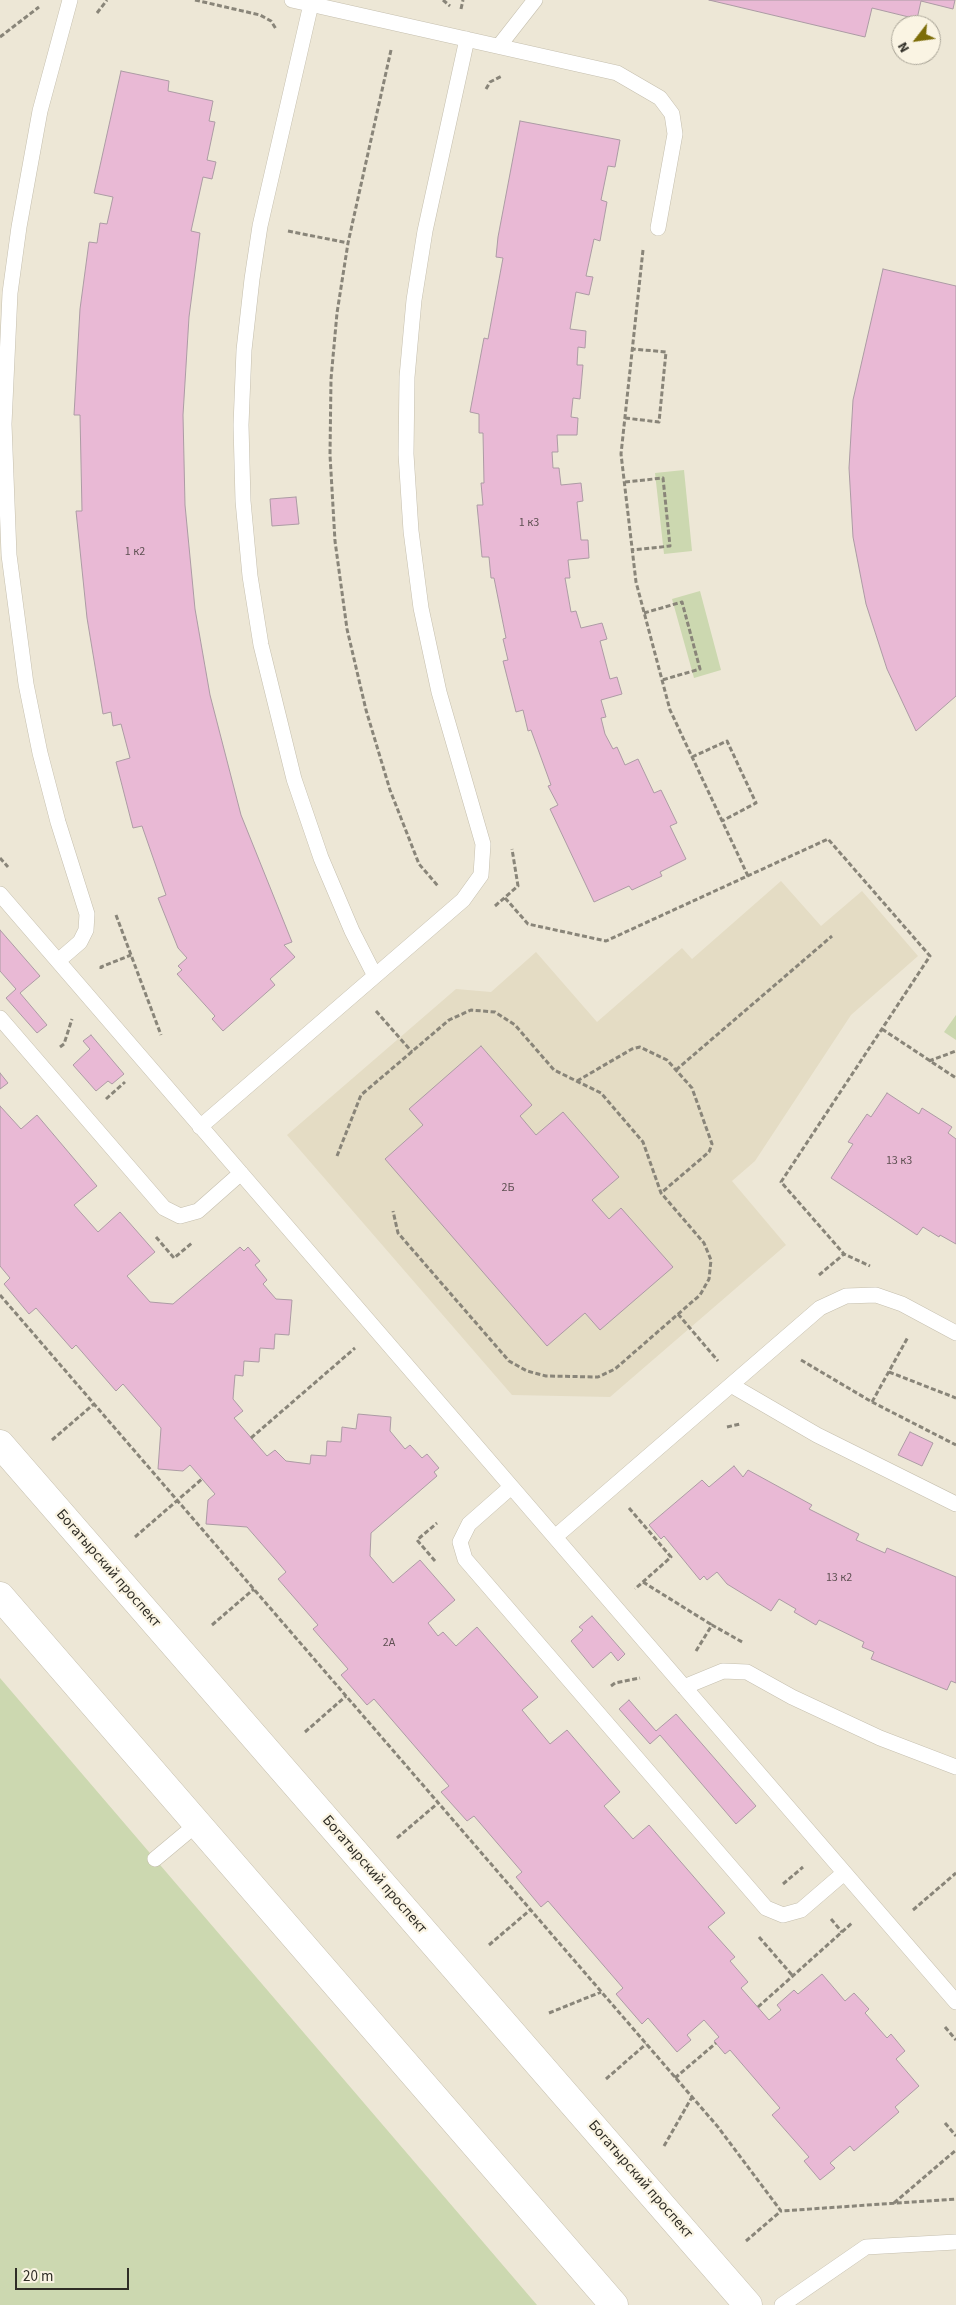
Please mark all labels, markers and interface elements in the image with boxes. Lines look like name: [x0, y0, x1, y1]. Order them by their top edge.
north arrow: [891, 15, 941, 65]
text: N: [893, 38, 915, 56]
house number: 1 к3: [519, 516, 539, 530]
house number: 1 к2: [125, 545, 145, 559]
house number: 13 к3: [886, 1154, 912, 1168]
house number: 2Б: [502, 1181, 514, 1195]
street label: Богатырский проспект: [52, 1506, 164, 1632]
house number: 13 к2: [826, 1571, 852, 1585]
house number: 2А: [383, 1636, 395, 1650]
street label: Богатырский проспект: [318, 1812, 430, 1938]
street label: Богатырский проспект: [584, 2117, 696, 2243]
scale bar: [18, 2258, 131, 2290]
text: 20 m: [23, 2266, 53, 2287]

